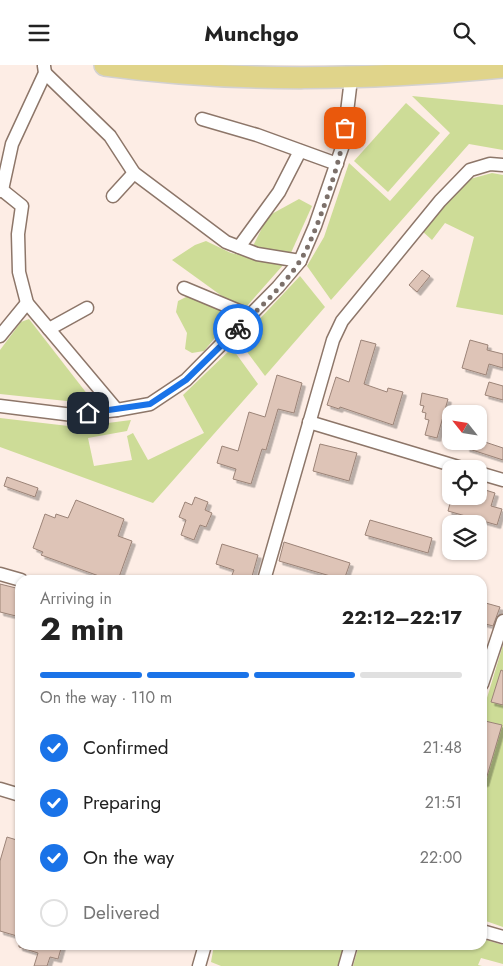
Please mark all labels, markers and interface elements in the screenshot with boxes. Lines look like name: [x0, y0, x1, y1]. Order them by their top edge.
text: Munchgo: [204, 17, 299, 49]
icon: menu: [25, 19, 53, 47]
icon: search: [450, 19, 478, 47]
pin: [324, 107, 366, 149]
icon: bag: [331, 114, 359, 142]
courier: [213, 304, 263, 354]
icon: bike: [224, 315, 252, 343]
pin: [67, 392, 109, 434]
icon: home: [74, 399, 102, 427]
north arrow: [442, 405, 488, 450]
map controls: [442, 405, 487, 560]
button: locate: [442, 460, 487, 505]
button: layers: [442, 515, 487, 560]
text: Arriving in: [40, 587, 112, 610]
text: 22:12–22:17: [342, 604, 462, 631]
text: 2 min: [40, 606, 124, 652]
text: On the way · 110 m: [40, 686, 172, 709]
icon: check: [40, 734, 68, 762]
text: Confirmed: [83, 734, 169, 761]
text: 21:48: [423, 736, 462, 759]
icon: check: [40, 789, 68, 817]
text: Preparing: [83, 789, 161, 816]
text: 21:51: [425, 791, 462, 814]
icon: check: [40, 844, 68, 872]
text: On the way: [83, 844, 174, 871]
text: 22:00: [420, 846, 462, 869]
text: Delivered: [83, 899, 160, 926]

